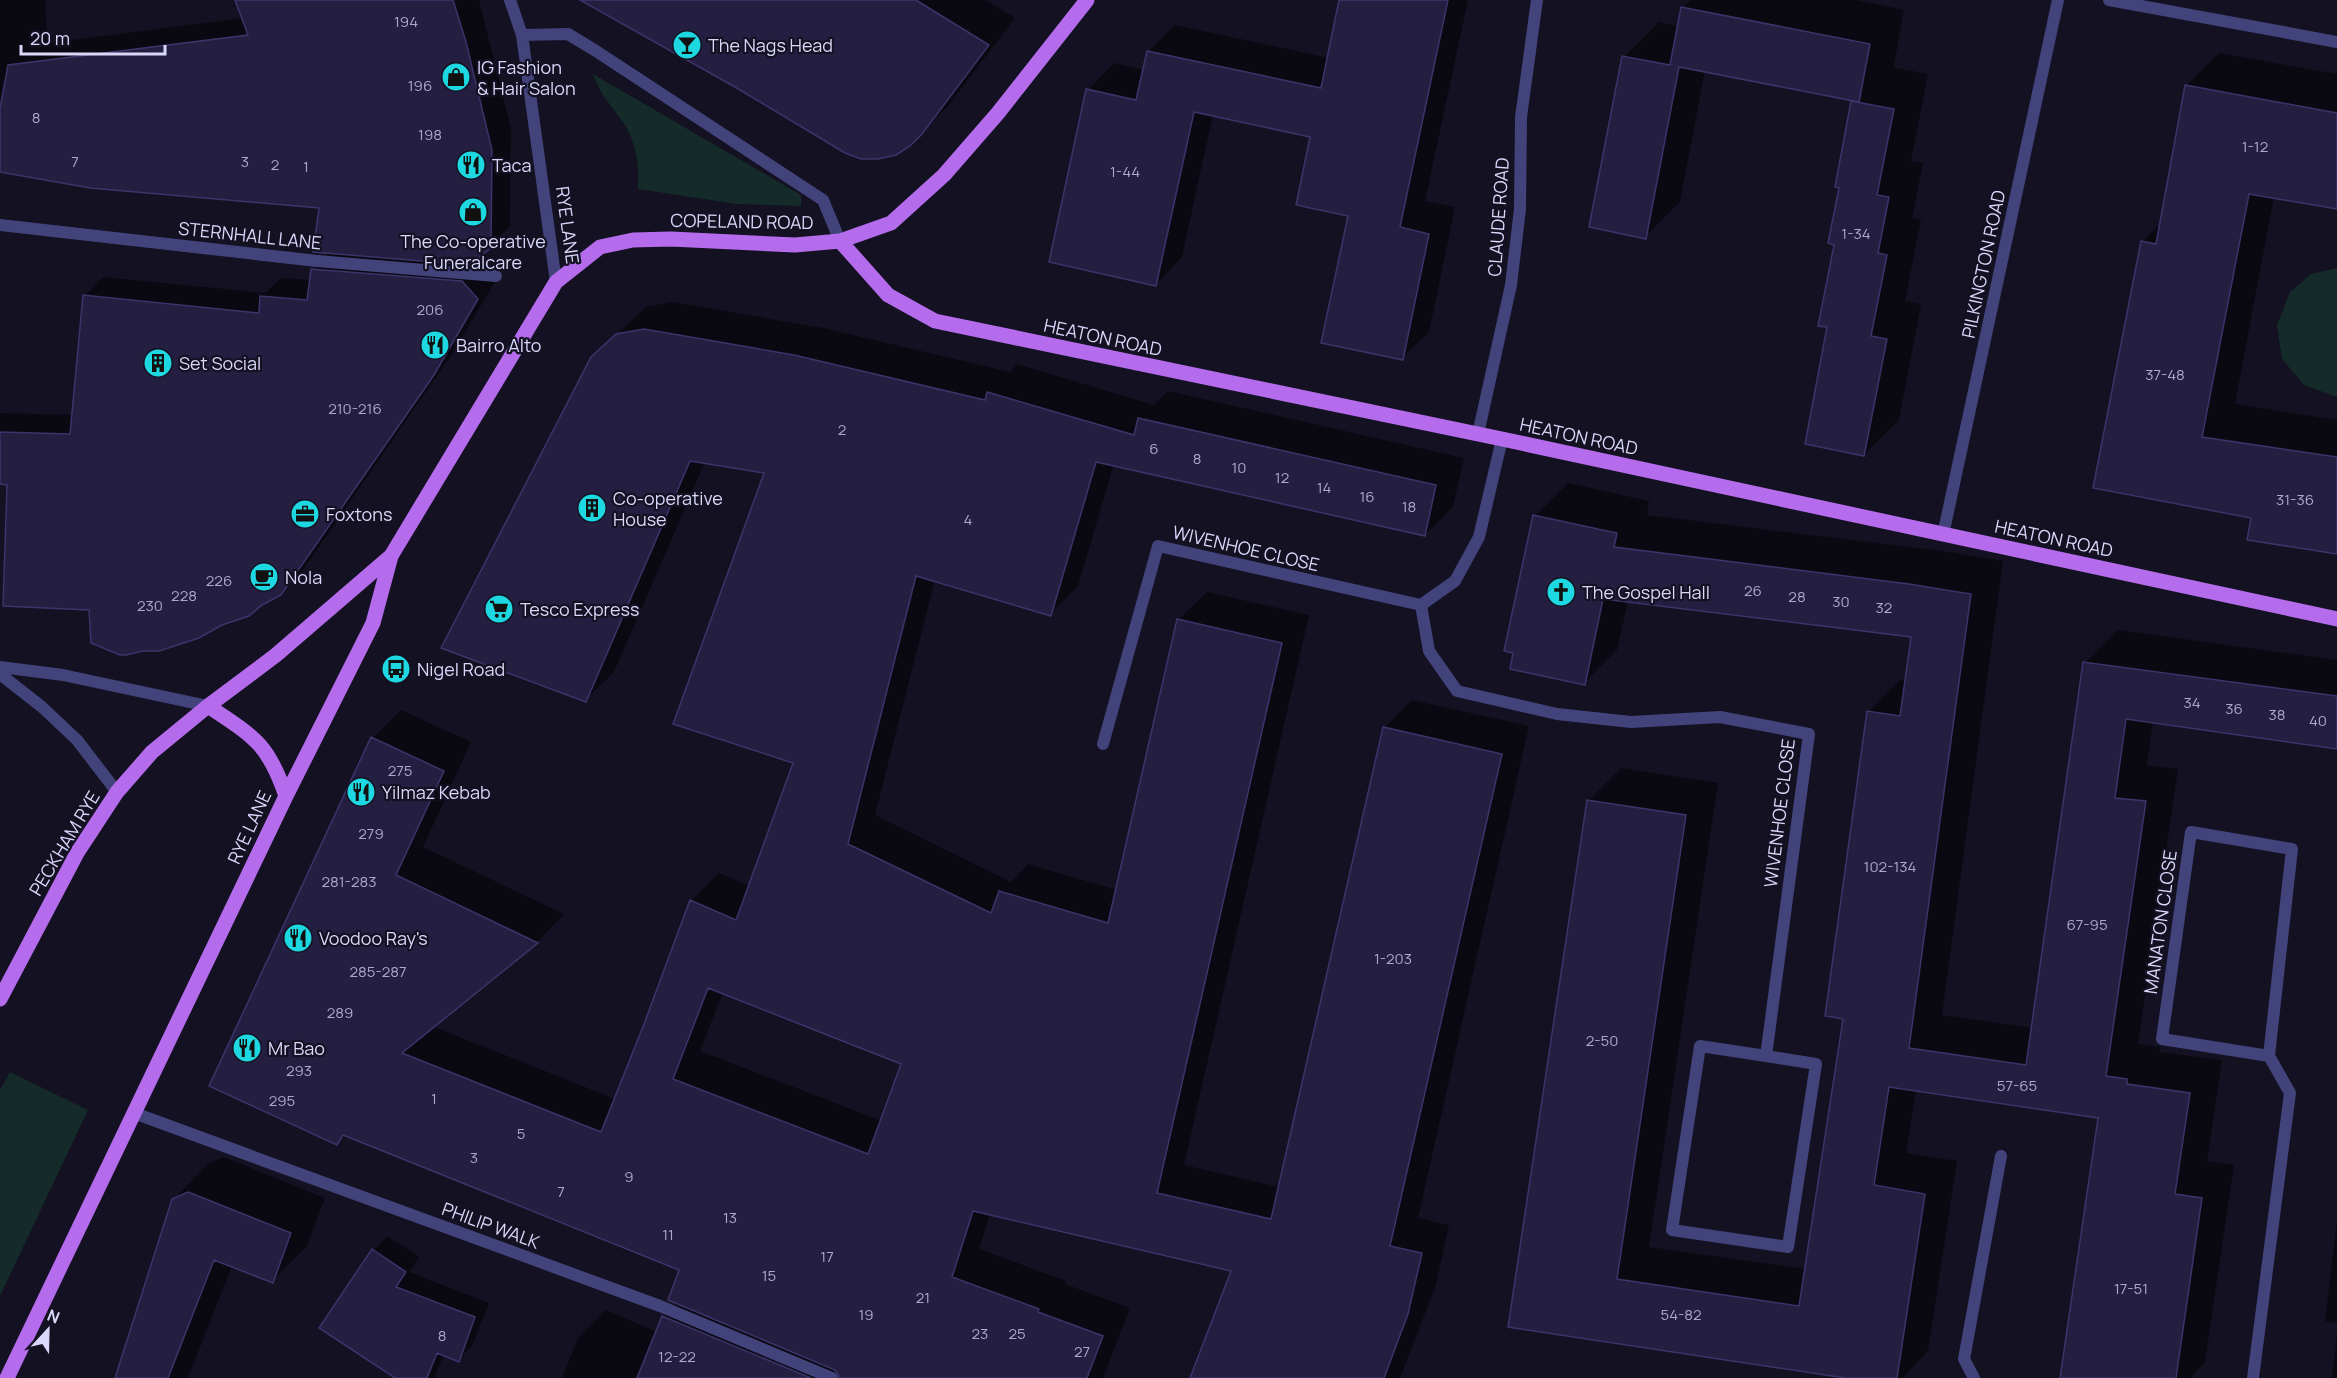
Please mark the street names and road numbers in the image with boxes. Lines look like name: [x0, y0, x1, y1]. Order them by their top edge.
street label: CLAUDE ROAD: [1482, 157, 1514, 277]
street label: RYE LANE: [551, 185, 585, 265]
street label: PILKINGTON ROAD: [1956, 188, 2010, 340]
street label: COPELAND ROAD: [670, 208, 814, 234]
street label: STERNHALL LANE: [177, 216, 323, 254]
street label: HEATON ROAD: [1042, 313, 1164, 361]
street label: HEATON ROAD: [1518, 412, 1640, 460]
street label: HEATON ROAD: [1993, 514, 2115, 562]
street label: WIVENHOE CLOSE: [1170, 519, 1322, 577]
street label: WIVENHOE CLOSE: [1758, 737, 1800, 889]
street label: PECKHAM RYE: [23, 786, 105, 900]
street label: RYE LANE: [222, 786, 276, 868]
street label: MANATON CLOSE: [2138, 849, 2182, 995]
street label: PHILIP WALK: [439, 1196, 543, 1254]

